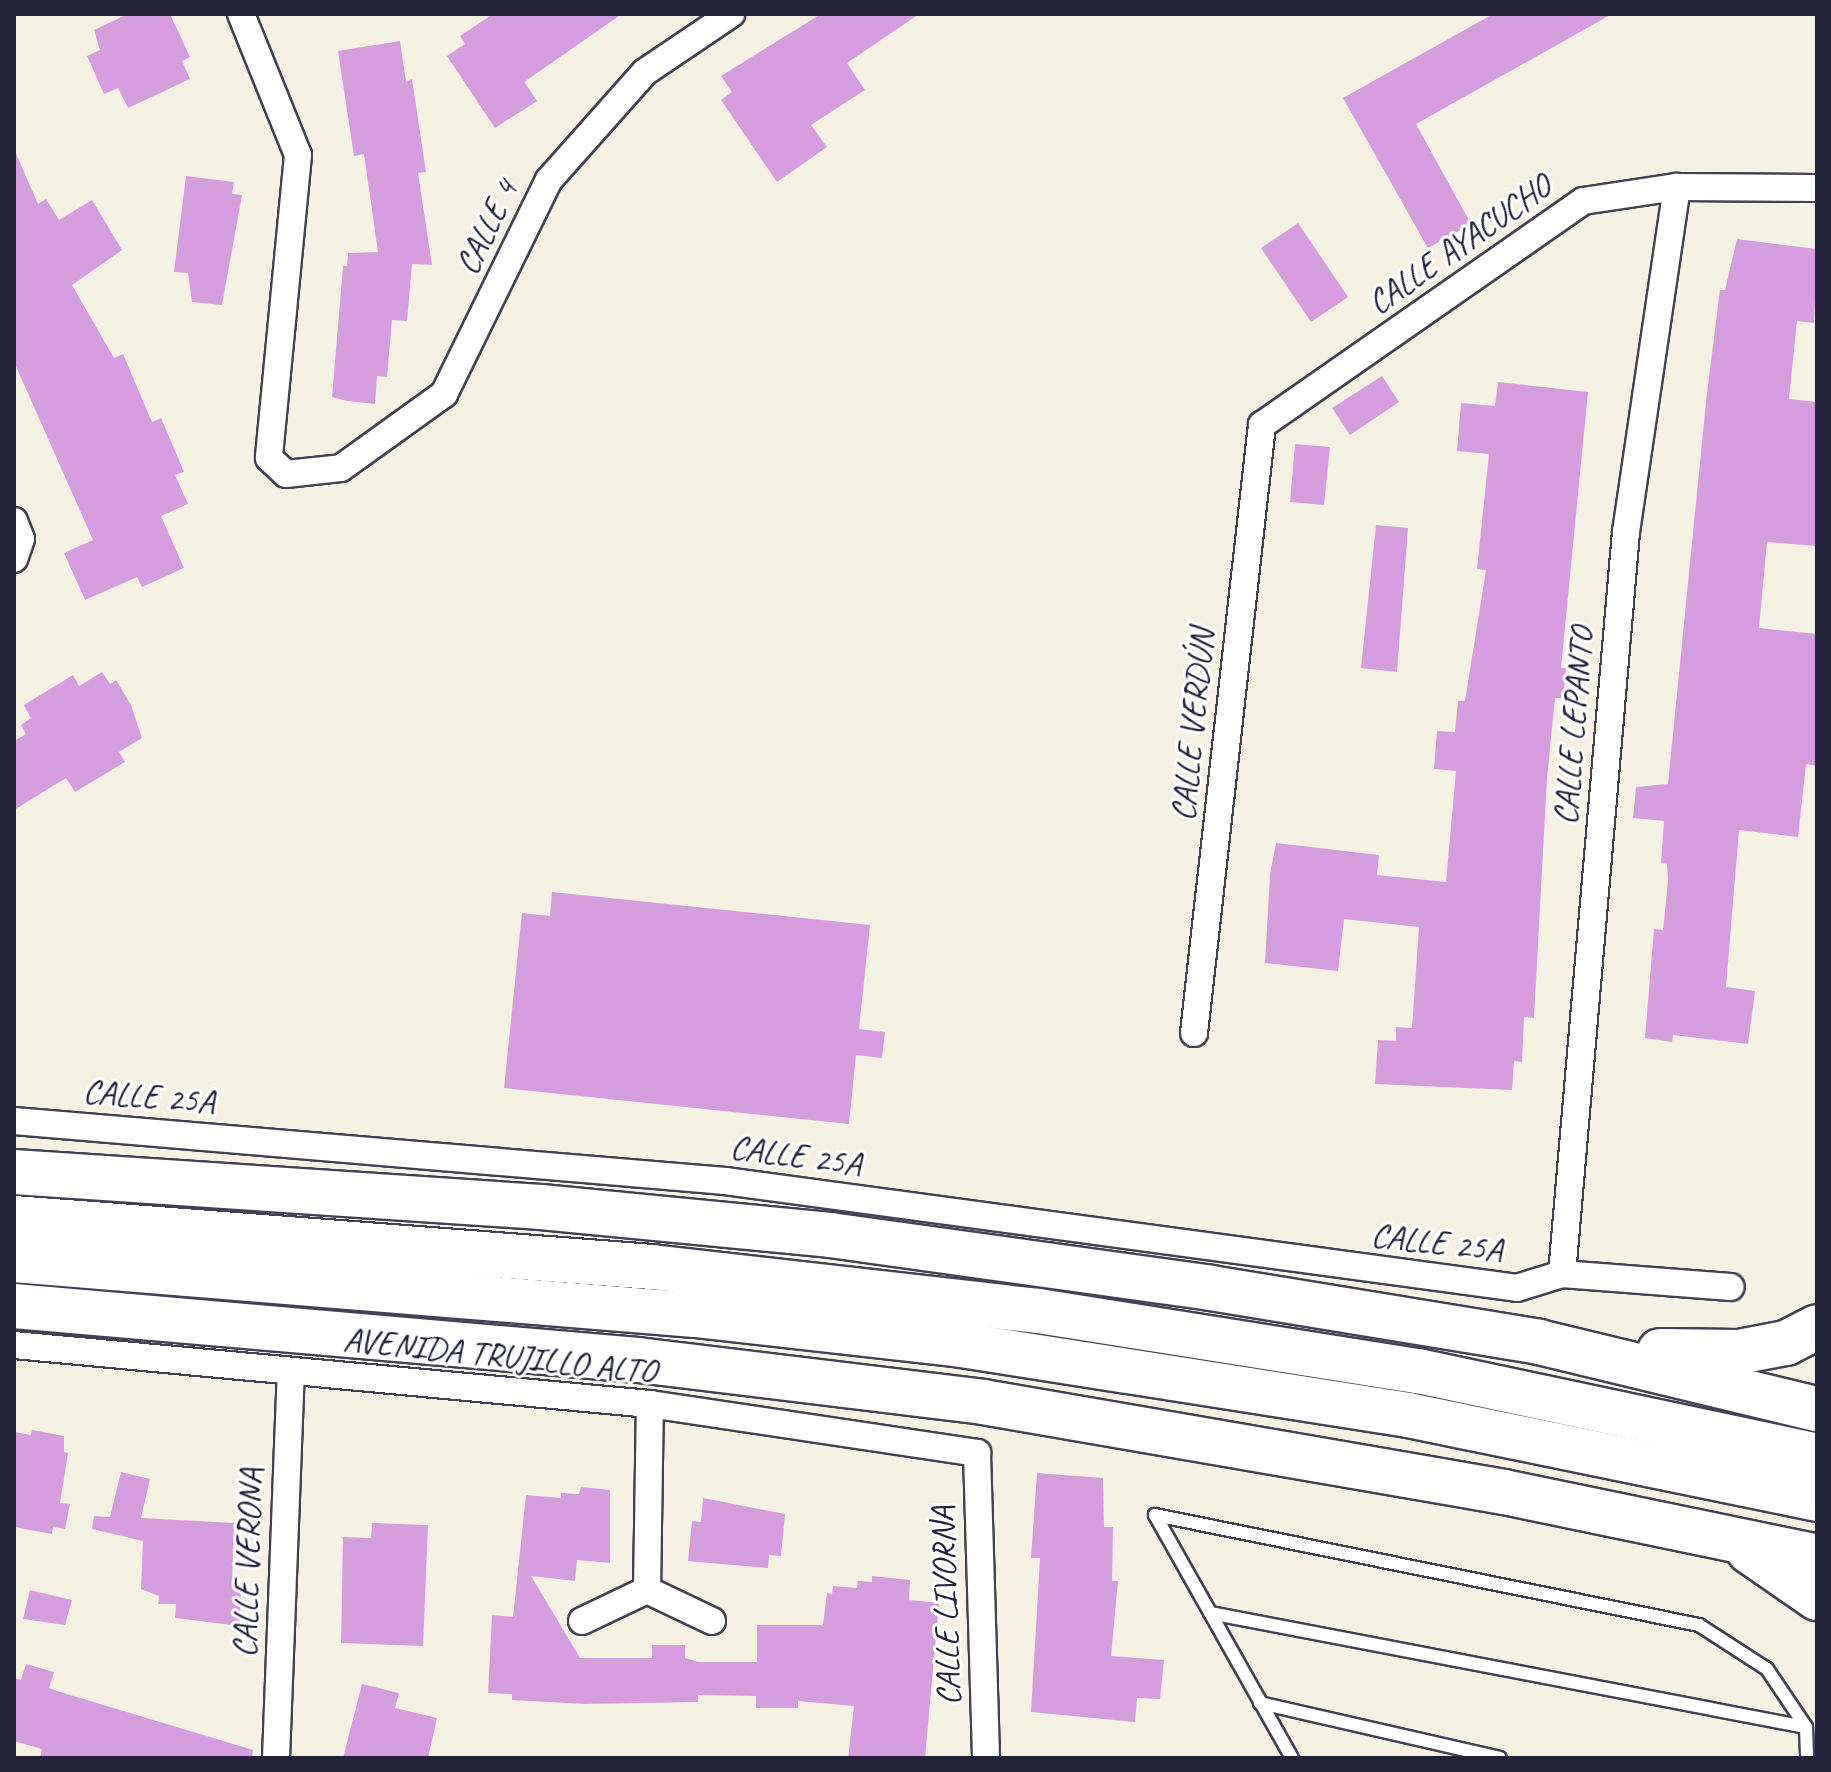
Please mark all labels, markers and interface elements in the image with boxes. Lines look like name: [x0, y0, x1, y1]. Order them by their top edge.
street label: CALLE AYACUCHO: [1359, 165, 1559, 323]
street label: CALLE 4: [446, 173, 526, 281]
street label: CALLE LEPANTO: [1544, 625, 1602, 827]
street label: CALLE VERDÚN: [1162, 628, 1222, 822]
street label: CALLE 25A: [82, 1070, 216, 1122]
street label: CALLE 25A: [728, 1126, 864, 1184]
street label: CALLE 25A: [1369, 1214, 1505, 1270]
street label: AVENIDA TRUJILLO ALTO: [341, 1318, 659, 1392]
street label: CALLE VERONA: [223, 1469, 271, 1657]
street label: CALLE LIVORNA: [921, 1506, 969, 1706]

